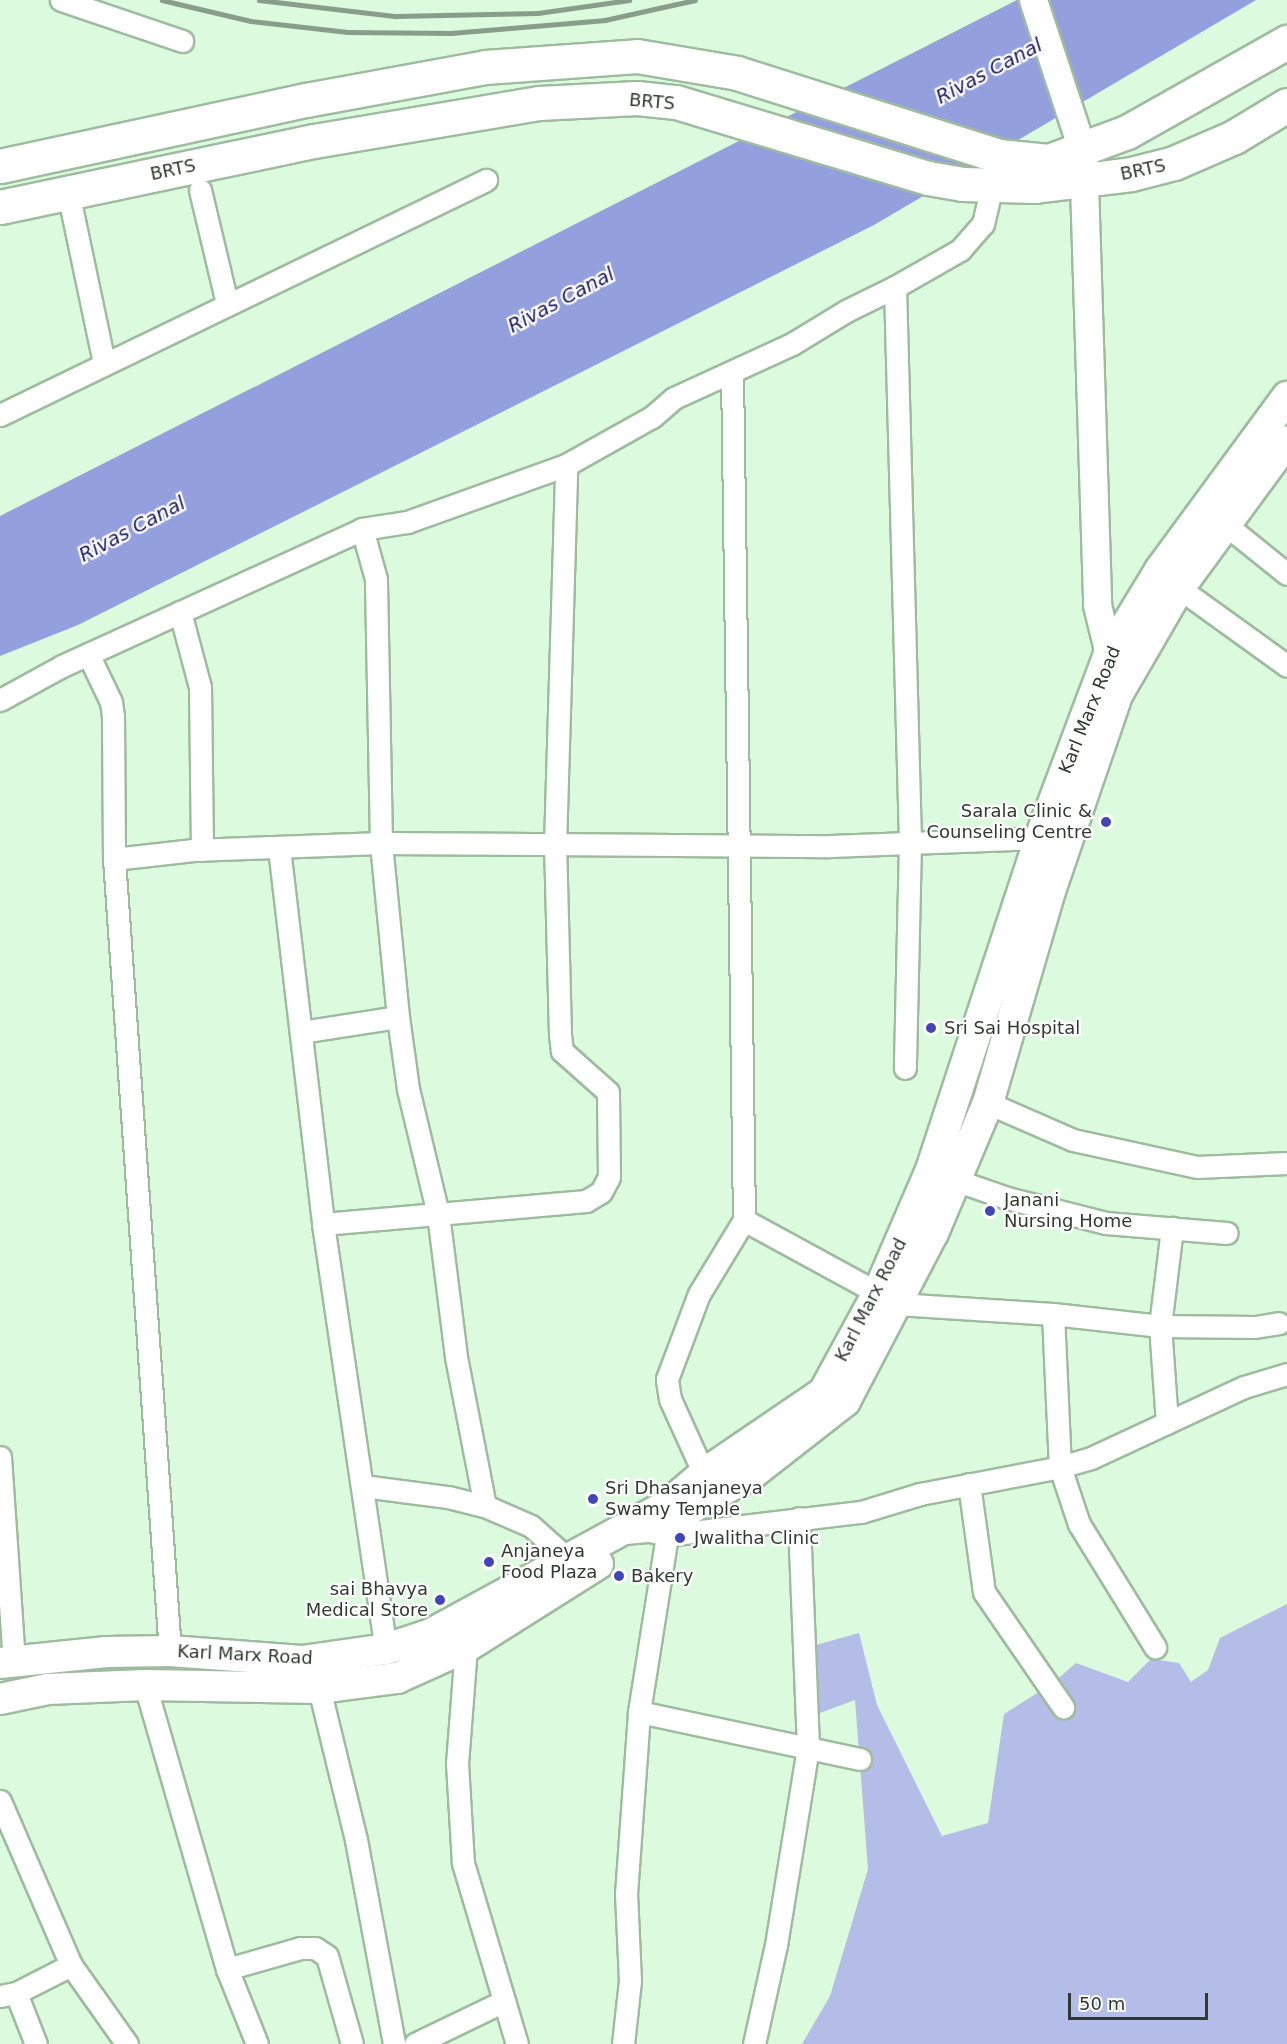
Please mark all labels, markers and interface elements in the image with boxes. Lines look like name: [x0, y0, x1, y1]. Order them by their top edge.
water label: Rivas Canal: [932, 33, 1046, 109]
street label: BRTS: [628, 89, 676, 115]
street label: BRTS: [148, 155, 198, 185]
street label: BRTS: [1118, 155, 1168, 185]
water label: Rivas Canal: [504, 262, 618, 338]
water label: Rivas Canal: [75, 491, 189, 567]
street label: Karl Marx Road: [1055, 643, 1125, 777]
place label: Sarala Clinic & Counseling Centre: [926, 801, 1092, 844]
marker: Sarala Clinic & Counseling Centre: [1097, 813, 1115, 831]
place label: Sri Sai Hospital: [944, 1017, 1080, 1039]
marker: Sri Sai Hospital: [922, 1019, 940, 1037]
place label: Janani Nursing Home: [1004, 1190, 1132, 1232]
marker: Janani Nursing Home: [981, 1202, 999, 1220]
street label: Karl Marx Road: [831, 1235, 911, 1365]
place label: Sri Dhasanjaneya Swamy Temple: [605, 1478, 763, 1520]
marker: Sri Dhasanjaneya Swamy Temple: [586, 1492, 600, 1506]
place label: Jwalitha Clinic: [694, 1527, 819, 1549]
marker: Jwalitha Clinic: [671, 1529, 689, 1547]
place label: Anjaneya Food Plaza: [501, 1541, 597, 1584]
marker: Anjaneya Food Plaza: [482, 1555, 496, 1569]
place label: Bakery: [631, 1565, 693, 1587]
marker: Bakery: [612, 1569, 626, 1583]
place label: sai Bhavya Medical Store: [306, 1579, 428, 1622]
marker: sai Bhavya Medical Store: [433, 1593, 447, 1607]
street label: Karl Marx Road: [177, 1641, 313, 1669]
scale bar: [1071, 1981, 1210, 2019]
text: 50 m: [1079, 1993, 1125, 2014]

